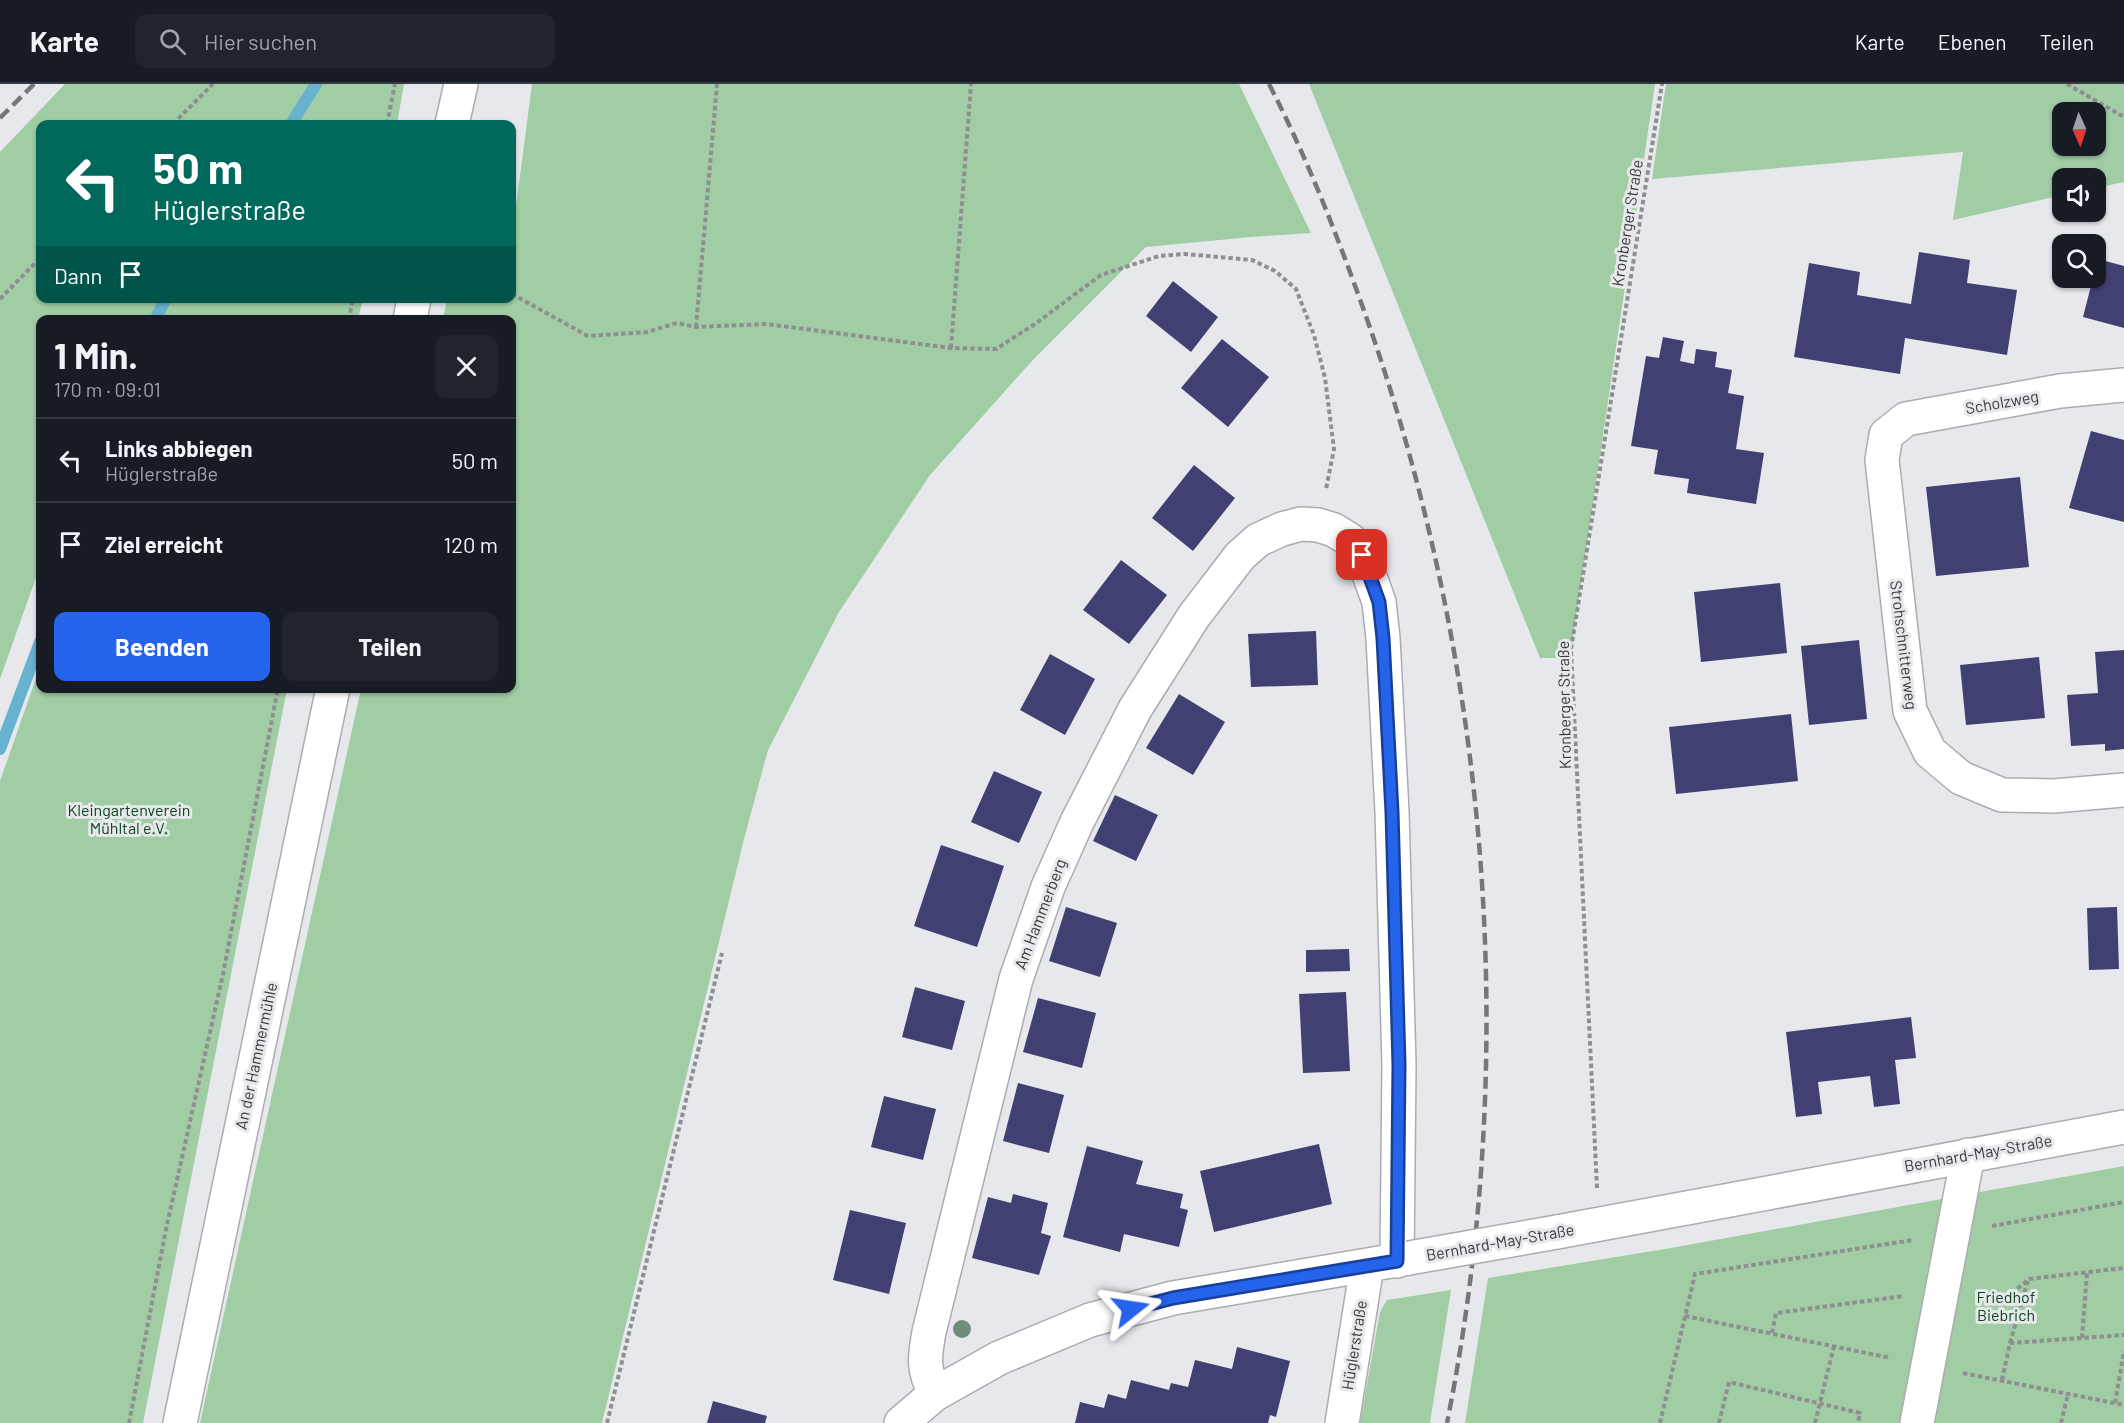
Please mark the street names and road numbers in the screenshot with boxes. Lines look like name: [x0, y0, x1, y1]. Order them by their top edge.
street label: Kronberger Straße: [1607, 158, 1646, 288]
street label: Scholzweg: [1964, 386, 2040, 417]
street label: Strohschnitterweg: [1887, 579, 1922, 711]
street label: Kronberger Straße: [1553, 641, 1574, 769]
street label: Am Hammerberg: [1010, 856, 1069, 972]
street label: An der Hammermühle: [231, 981, 280, 1131]
street label: Bernhard-May-Straße: [1902, 1130, 2053, 1175]
street label: Bernhard-May-Straße: [1424, 1219, 1575, 1264]
street label: Hüglerstraße: [1337, 1299, 1370, 1391]

